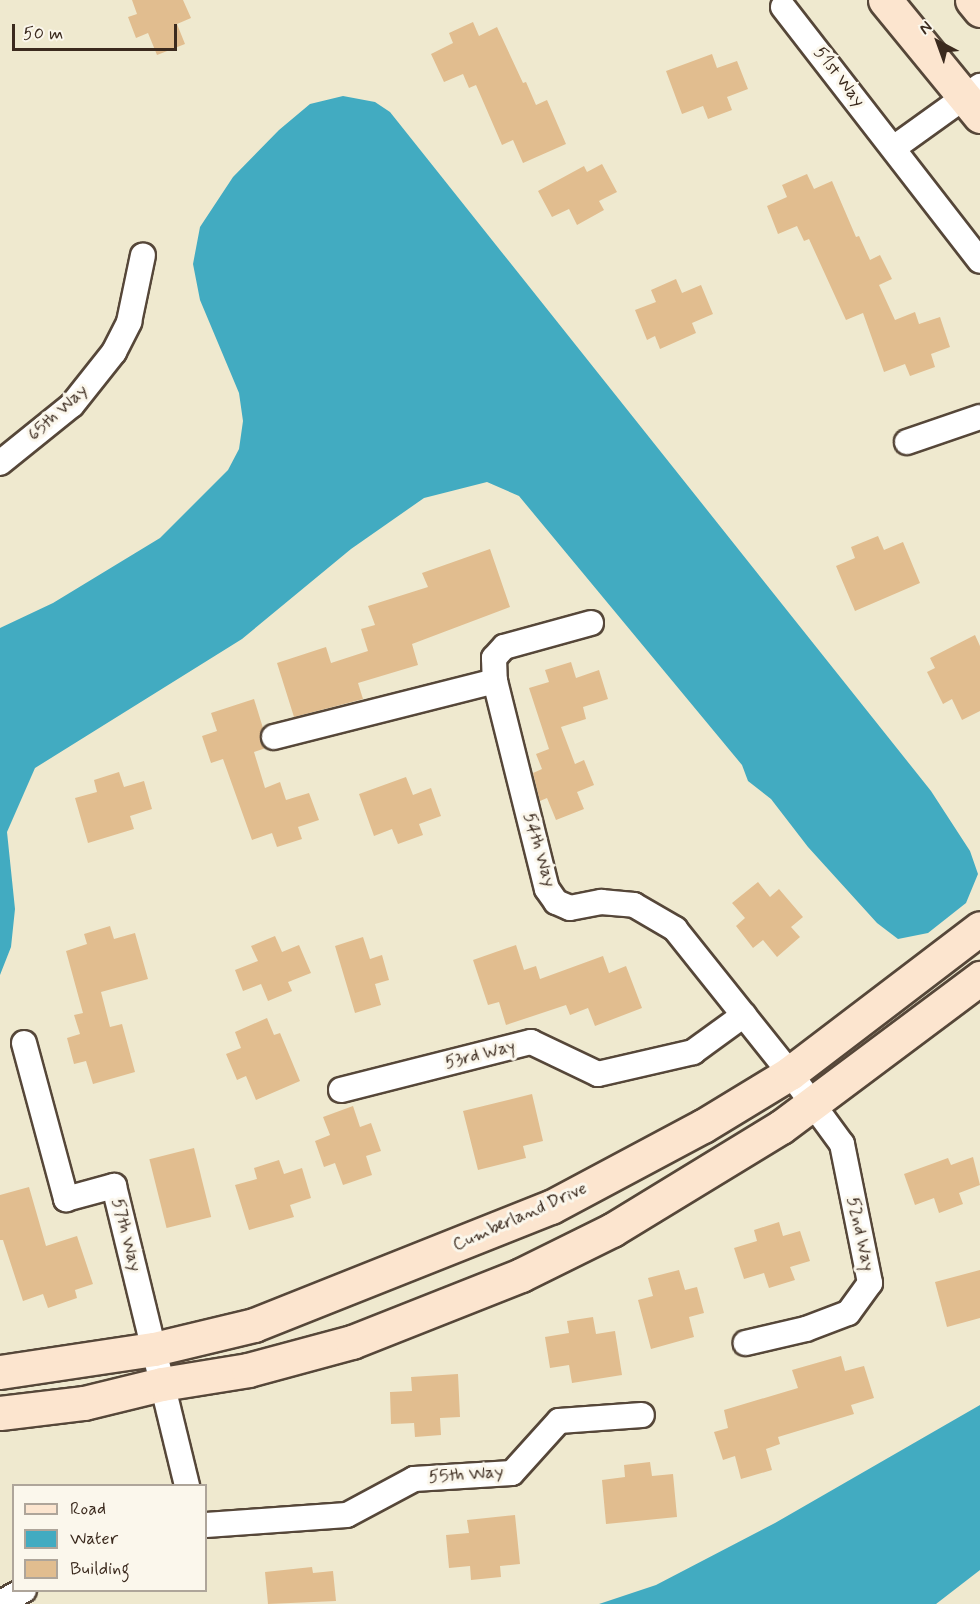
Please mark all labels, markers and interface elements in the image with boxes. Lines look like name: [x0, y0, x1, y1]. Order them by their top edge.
scale bar: [15, 12, 180, 50]
north arrow: [908, 12, 968, 72]
text: N: [915, 17, 937, 39]
text: 50 m: [23, 22, 63, 46]
street label: 51st Way: [809, 43, 869, 111]
street label: 65th Way: [23, 380, 93, 446]
street label: 54th Way: [518, 810, 560, 890]
street label: 53rd Way: [441, 1036, 519, 1074]
street label: Cumberland Drive: [450, 1178, 590, 1256]
street label: 52nd Way: [841, 1194, 879, 1274]
street label: 57th Way: [106, 1196, 146, 1274]
street label: 55th Way: [428, 1462, 504, 1488]
legend: [12, 1484, 207, 1592]
text: Road: [70, 1497, 106, 1521]
text: Water: [70, 1527, 118, 1551]
text: Building: [70, 1557, 130, 1581]

